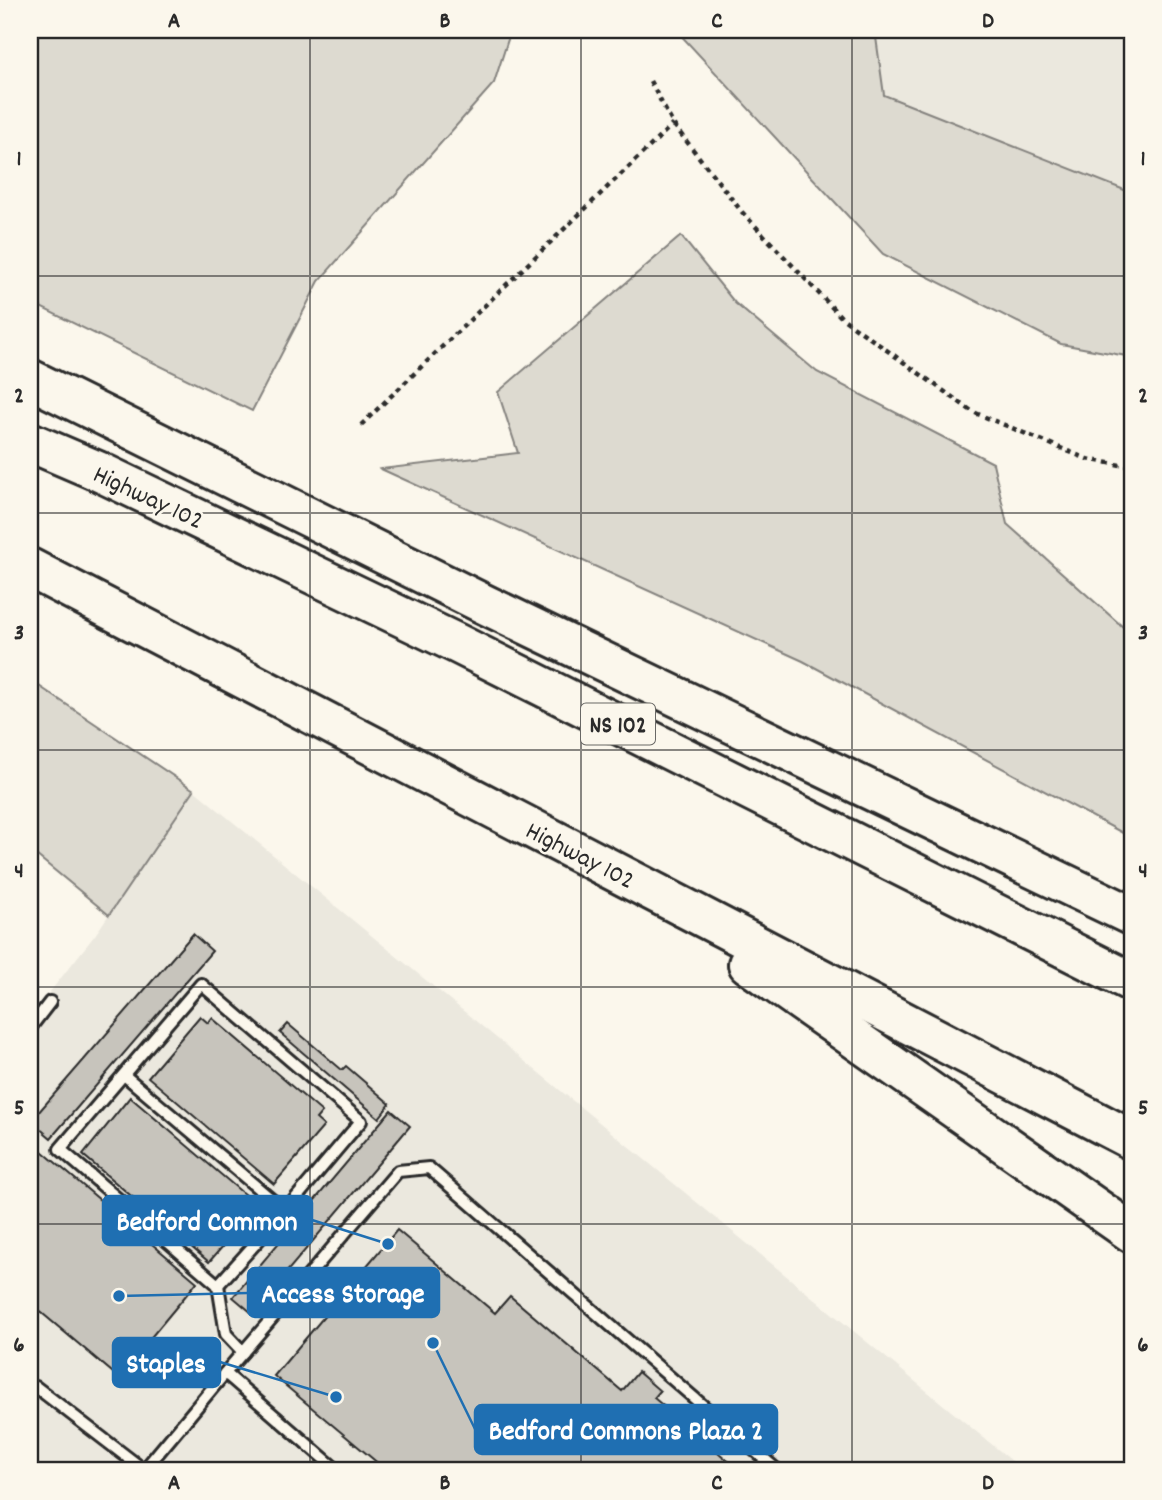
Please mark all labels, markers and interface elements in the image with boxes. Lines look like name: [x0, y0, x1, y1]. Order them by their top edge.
text: A: [168, 6, 180, 39]
text: B: [440, 6, 451, 39]
text: C: [711, 6, 723, 39]
text: D: [982, 6, 994, 39]
text: 1: [16, 144, 22, 177]
text: 1: [1140, 144, 1146, 177]
text: 2: [14, 381, 24, 414]
text: 2: [1138, 381, 1148, 414]
street label: Highway 102: [86, 457, 209, 541]
text: 3: [14, 618, 24, 651]
text: 3: [1138, 618, 1148, 651]
road number: NS 102: [581, 704, 655, 744]
street label: Highway 102: [518, 814, 640, 900]
text: 4: [14, 856, 24, 889]
text: 4: [1138, 856, 1148, 889]
text: 5: [14, 1093, 24, 1126]
text: 5: [1138, 1093, 1148, 1126]
callout: Bedford Common: [103, 1196, 312, 1245]
text: Bedford Common: [116, 1205, 298, 1245]
callout: Access Storage: [248, 1268, 439, 1317]
text: Access Storage: [261, 1277, 425, 1317]
text: 6: [13, 1330, 25, 1363]
text: 6: [1137, 1330, 1149, 1363]
callout: Staples: [113, 1338, 220, 1387]
text: Staples: [126, 1347, 206, 1387]
callout: Bedford Commons Plaza 2: [475, 1405, 777, 1454]
text: Bedford Commons Plaza 2: [489, 1414, 763, 1454]
text: A: [168, 1468, 180, 1500]
text: B: [440, 1468, 451, 1500]
text: C: [711, 1468, 723, 1500]
text: D: [982, 1468, 994, 1500]

